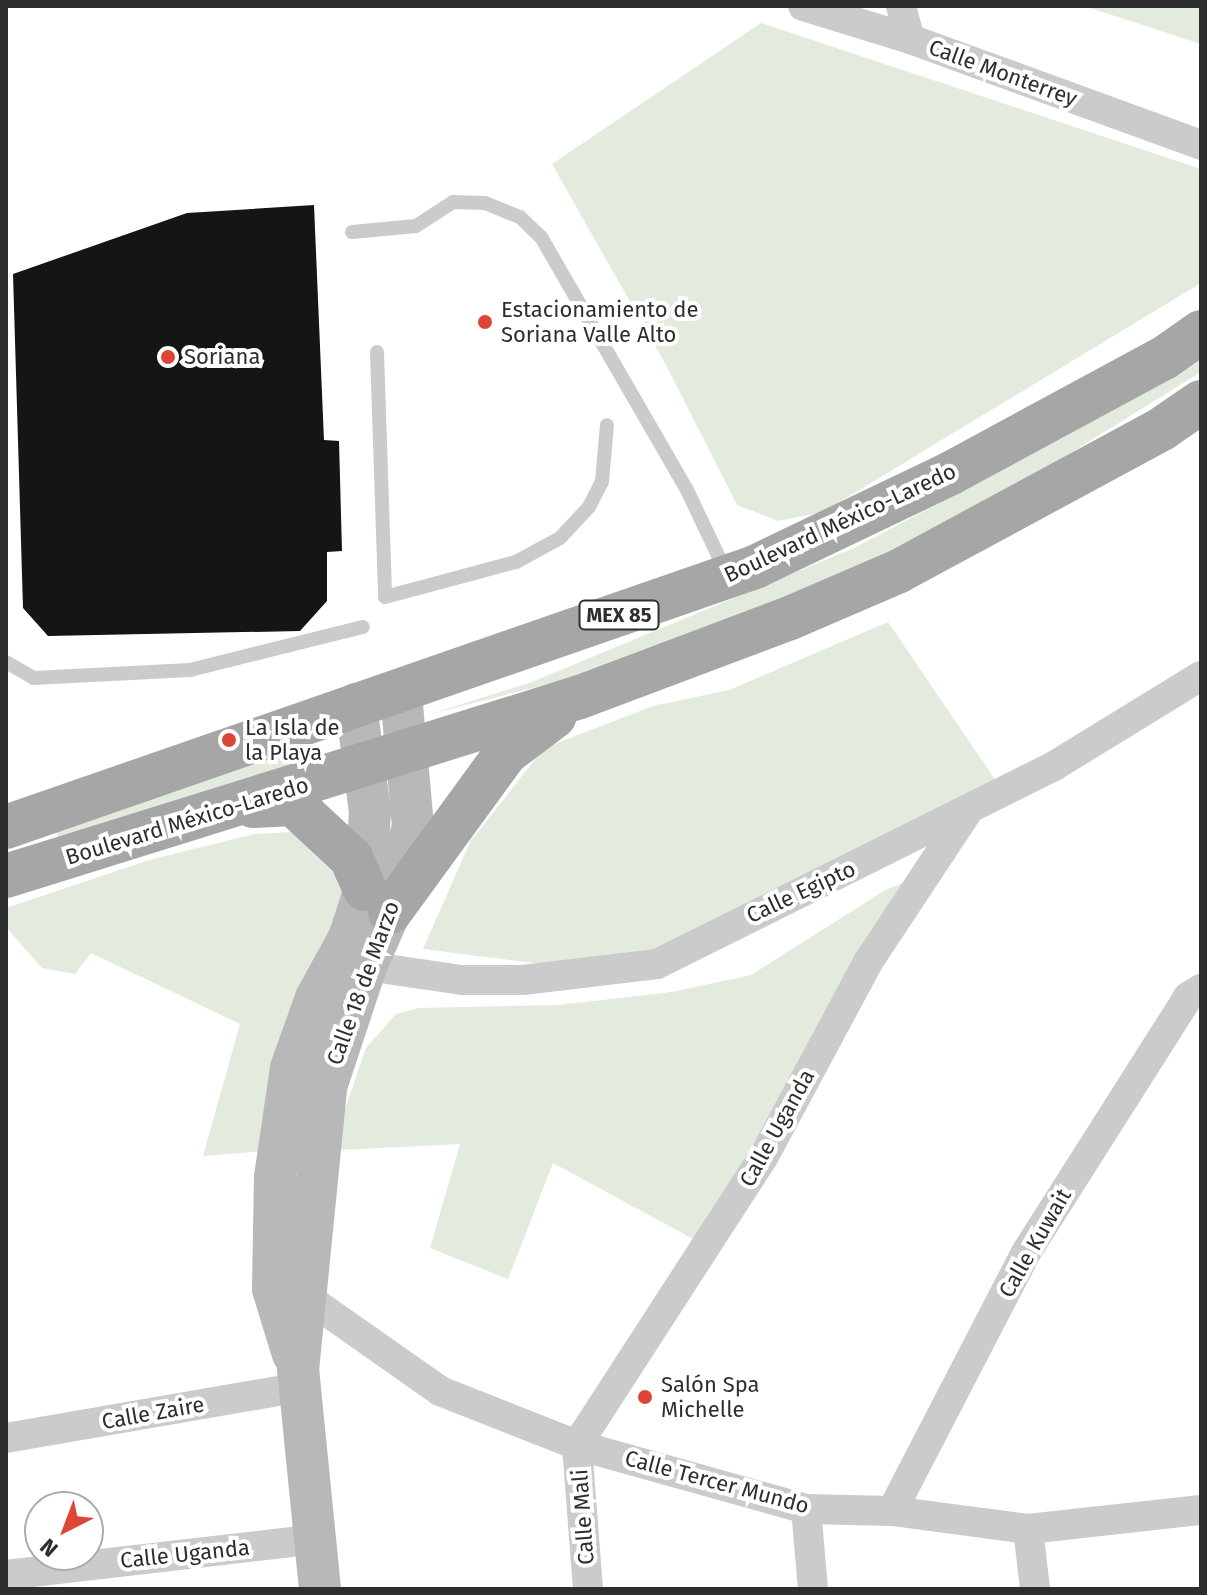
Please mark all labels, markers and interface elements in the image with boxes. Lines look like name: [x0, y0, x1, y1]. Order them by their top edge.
street label: Calle Monterrey: [925, 34, 1081, 112]
place label: Estacionamiento de Soriana Valle Alto: [501, 296, 698, 348]
marker: Estacionamiento de Soriana Valle Alto: [476, 313, 494, 331]
place label: Soriana: [184, 344, 260, 370]
marker: Soriana: [159, 348, 177, 366]
street label: Boulevard México-Laredo: [720, 458, 960, 588]
road number: MEX 85: [577, 599, 661, 631]
place label: La Isla de la Playa: [245, 714, 340, 766]
marker: La Isla de la Playa: [220, 731, 238, 749]
street label: Boulevard México-Laredo: [62, 771, 312, 871]
street label: Calle Egipto: [742, 855, 860, 929]
street label: Calle 18 de Marzo: [321, 897, 405, 1069]
street label: Calle Uganda: [734, 1065, 820, 1191]
street label: Calle Kuwait: [993, 1184, 1077, 1302]
place label: Salón Spa Michelle: [661, 1371, 759, 1422]
marker: Salón Spa Michelle: [636, 1388, 654, 1406]
street label: Calle Zaire: [100, 1391, 206, 1435]
street label: Calle Tercer Mundo: [622, 1445, 812, 1519]
street label: Calle Mali: [566, 1468, 600, 1566]
north arrow: [24, 1491, 104, 1571]
text: N: [34, 1533, 63, 1563]
street label: Calle Uganda: [119, 1534, 251, 1574]

